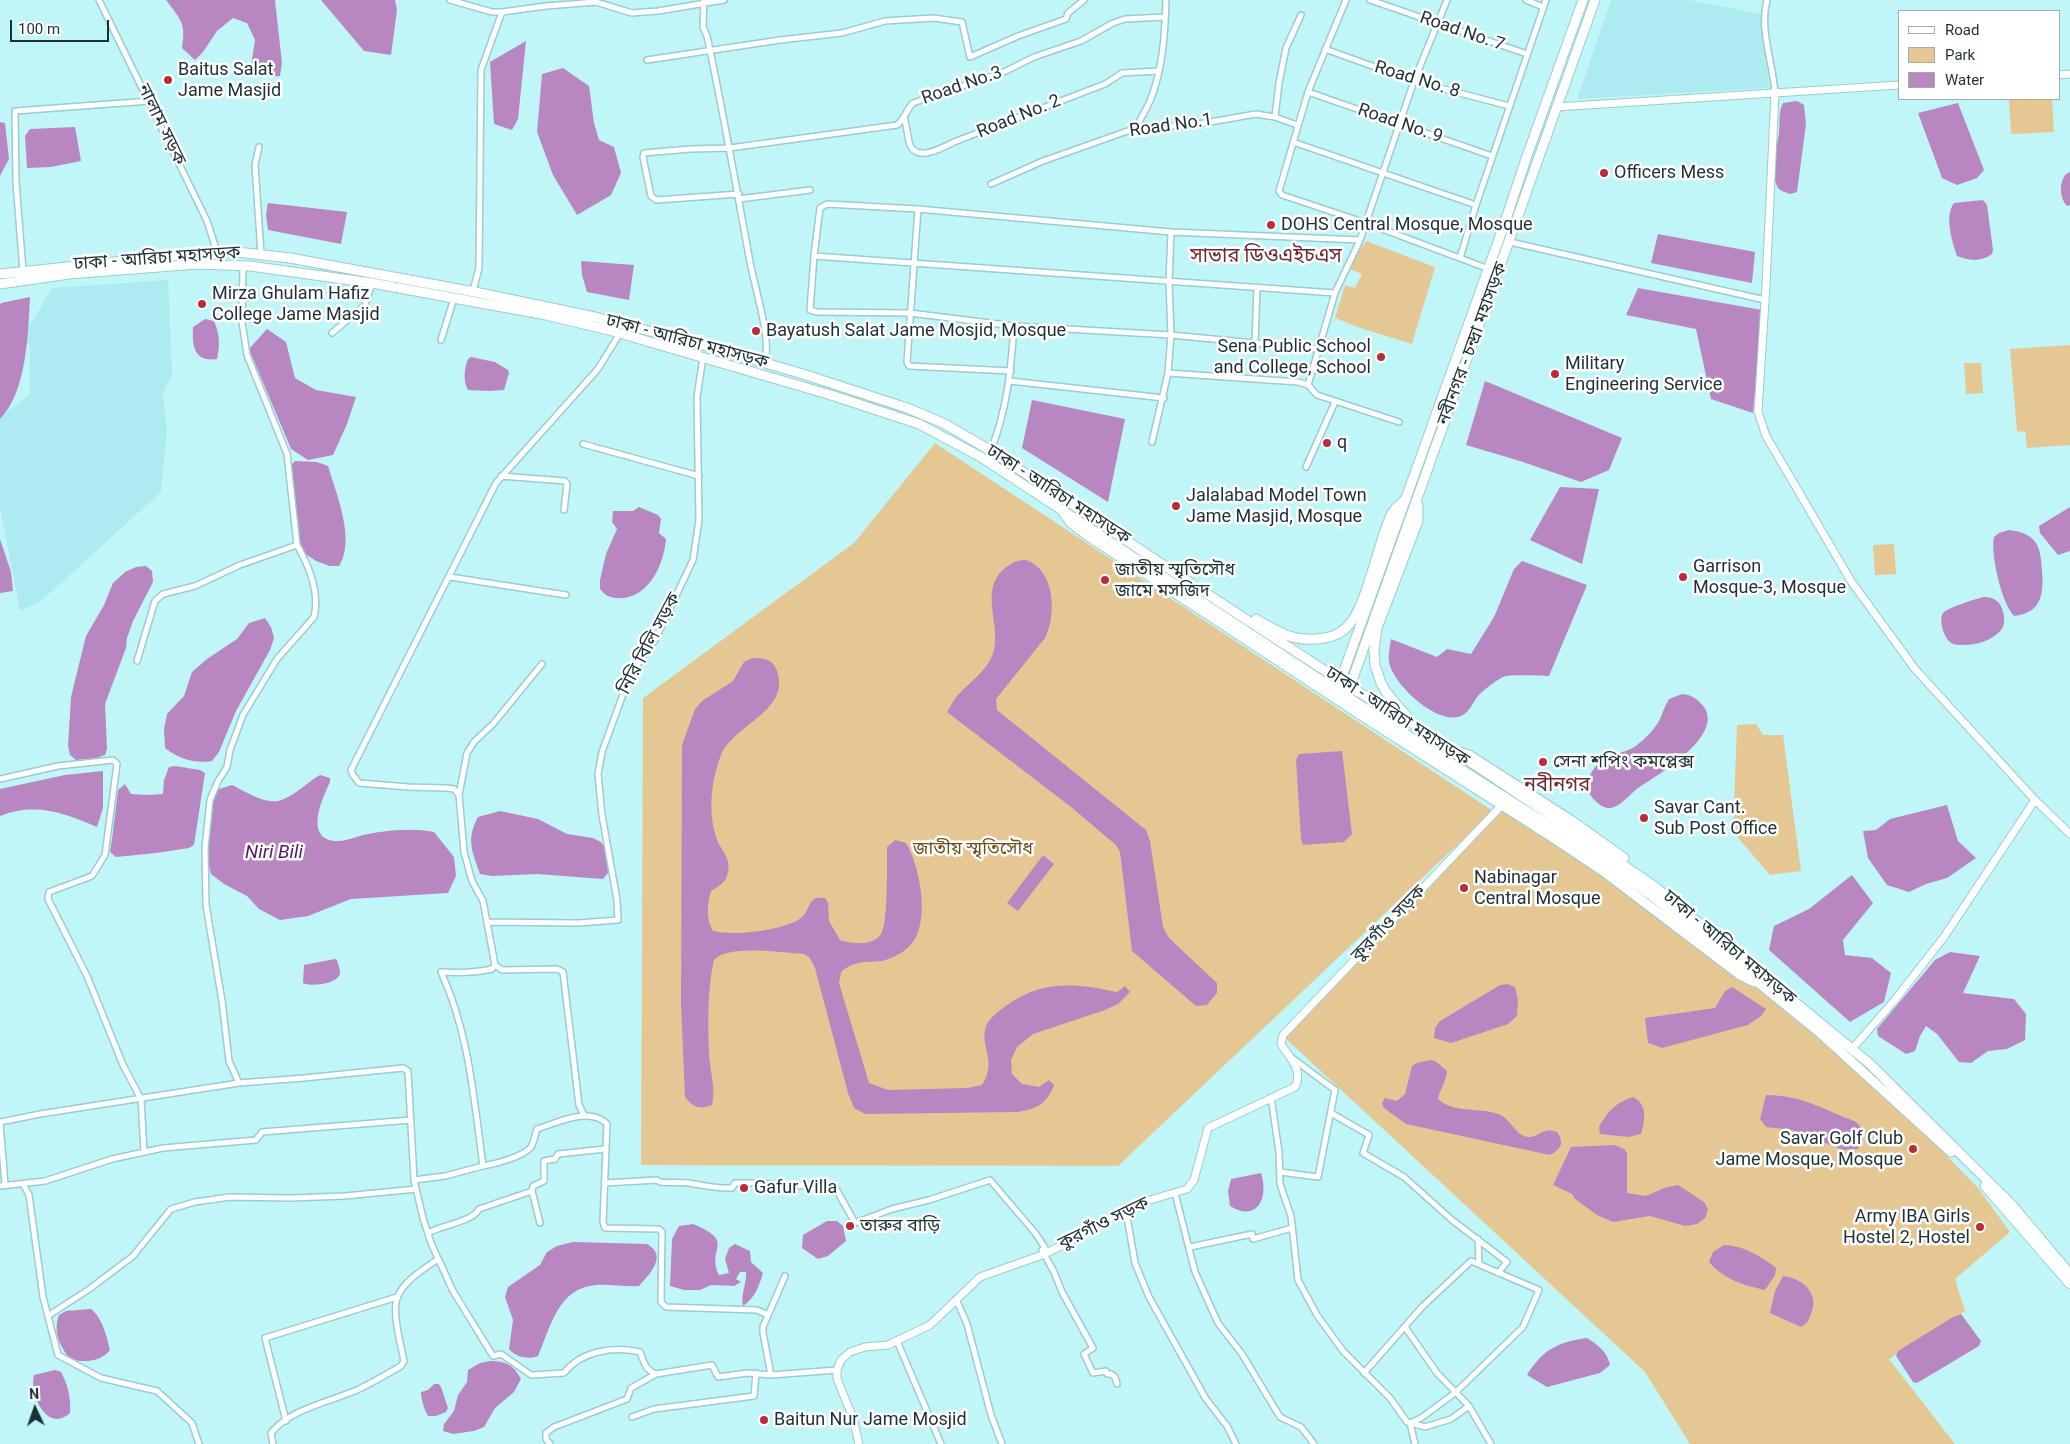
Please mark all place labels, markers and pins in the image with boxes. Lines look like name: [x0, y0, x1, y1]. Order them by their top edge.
place label: Baitus Salat Jame Masjid: [178, 59, 281, 102]
marker: Baitus Salat Jame Masjid: [162, 74, 174, 86]
place label: Officers Mess: [1614, 162, 1724, 184]
marker: Officers Mess: [1598, 167, 1610, 179]
place label: DOHS Central Mosque, Mosque: [1281, 214, 1533, 236]
marker: DOHS Central Mosque, Mosque: [1265, 219, 1277, 231]
place label: Mirza Ghulam Hafiz College Jame Masjid: [212, 283, 380, 326]
marker: Mirza Ghulam Hafiz College Jame Masjid: [196, 298, 208, 310]
place label: Bayatush Salat Jame Mosjid, Mosque: [766, 320, 1066, 342]
marker: Bayatush Salat Jame Mosjid, Mosque: [750, 325, 762, 337]
place label: Sena Public School and College, School: [1214, 336, 1371, 378]
marker: Sena Public School and College, School: [1375, 351, 1387, 363]
place label: Military Engineering Service: [1565, 353, 1722, 396]
marker: Military Engineering Service: [1549, 368, 1561, 380]
place label: q: [1337, 432, 1347, 454]
marker: q: [1321, 437, 1333, 449]
place label: Jalalabad Model Town Jame Masjid, Mosque: [1186, 485, 1367, 528]
marker: Jalalabad Model Town Jame Masjid, Mosque: [1170, 500, 1182, 512]
place label: Garrison Mosque-3, Mosque: [1693, 556, 1846, 598]
place label: জাতীয় স্মৃতিসৌধ জামে মসজিদ: [1115, 559, 1235, 602]
marker: Garrison Mosque-3, Mosque: [1677, 571, 1689, 583]
marker: জাতীয় স্মৃতিসৌধ জামে মসজিদ: [1099, 574, 1111, 586]
place label: সেনা শপিং কমপ্লেক্স: [1553, 751, 1694, 773]
marker: সেনা শপিং কমপ্লেক্স: [1537, 756, 1549, 768]
place label: Savar Cant. Sub Post Office: [1654, 797, 1777, 840]
marker: Savar Cant. Sub Post Office: [1638, 812, 1650, 824]
place label: Nabinagar Central Mosque: [1474, 867, 1600, 910]
marker: Nabinagar Central Mosque: [1458, 882, 1470, 894]
place label: Savar Golf Club Jame Mosque, Mosque: [1716, 1128, 1903, 1170]
marker: Savar Golf Club Jame Mosque, Mosque: [1907, 1143, 1919, 1155]
place label: Gafur Villa: [754, 1177, 837, 1199]
marker: Gafur Villa: [738, 1182, 750, 1194]
place label: Army IBA Girls Hostel 2, Hostel: [1843, 1206, 1970, 1248]
place label: তারুর বাড়ি: [860, 1215, 940, 1237]
marker: তারুর বাড়ি: [844, 1220, 856, 1232]
marker: Army IBA Girls Hostel 2, Hostel: [1974, 1221, 1986, 1233]
place label: Baitun Nur Jame Mosjid: [774, 1409, 967, 1431]
marker: Baitun Nur Jame Mosjid: [758, 1414, 770, 1426]

